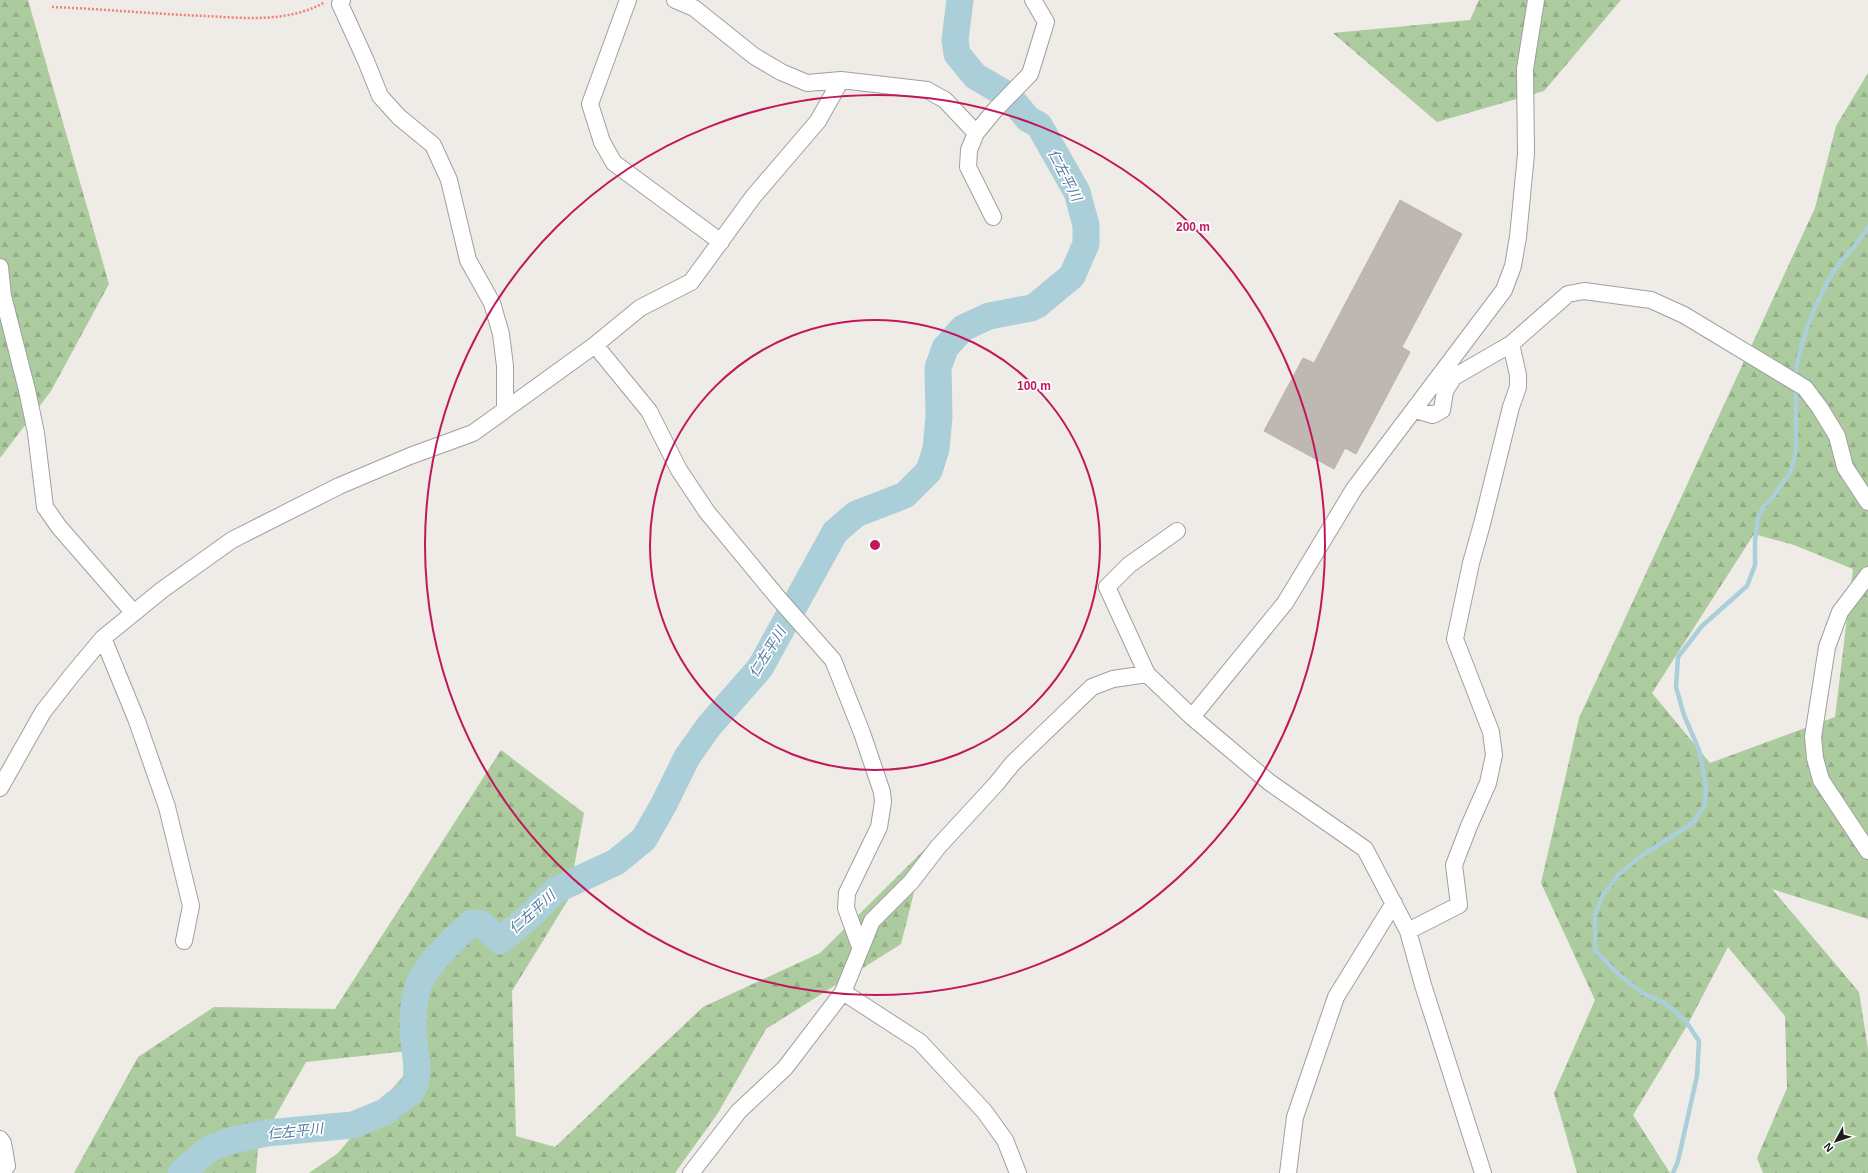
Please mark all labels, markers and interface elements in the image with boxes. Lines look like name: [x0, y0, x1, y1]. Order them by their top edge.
water label: 仁左平川: [1045, 146, 1086, 205]
text: 200 m: [1176, 220, 1210, 234]
text: 100 m: [1017, 379, 1051, 393]
centre of rings: [868, 538, 882, 552]
water label: 仁左平川: [745, 622, 790, 680]
water label: 仁左平川: [506, 886, 560, 937]
water label: 仁左平川: [266, 1120, 326, 1142]
north arrow: [1816, 1121, 1856, 1161]
text: N: [1821, 1140, 1835, 1154]

